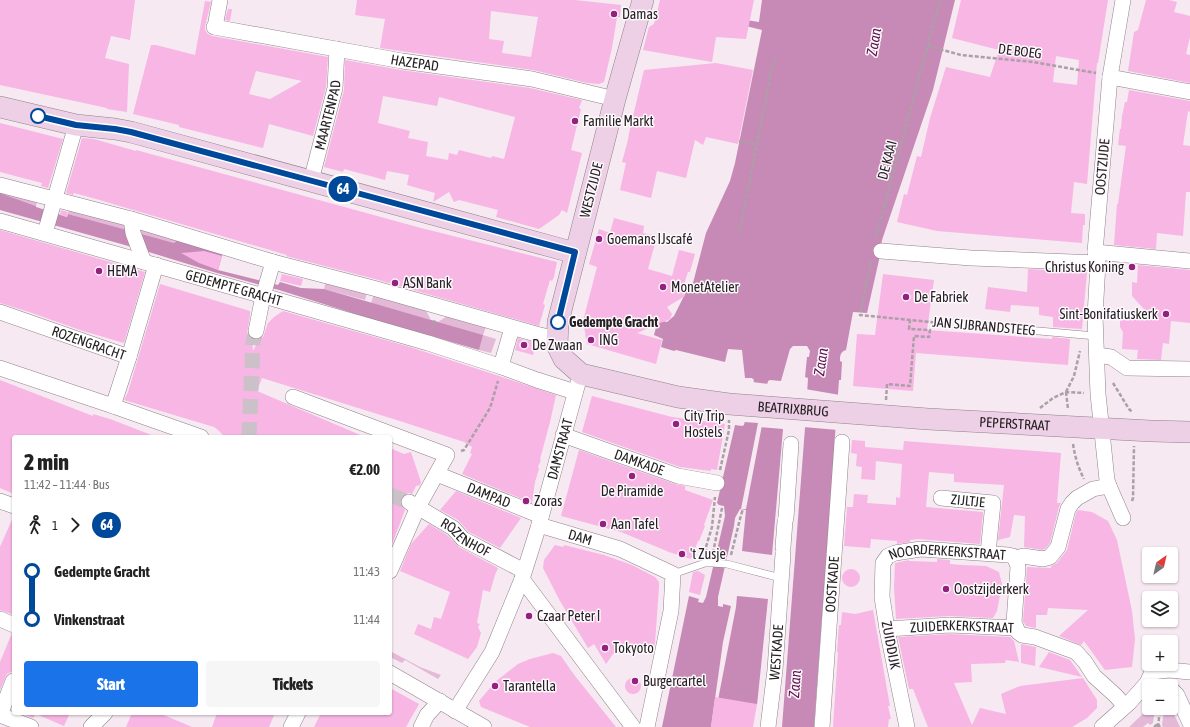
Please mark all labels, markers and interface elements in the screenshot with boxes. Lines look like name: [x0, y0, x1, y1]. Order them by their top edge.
place label: Damas: [622, 6, 658, 22]
marker: Damas: [609, 9, 619, 19]
water label: Zaan: [863, 27, 884, 57]
street label: DE BOEG: [997, 40, 1043, 62]
street label: HAZEPAD: [390, 51, 440, 74]
street label: MAARTENPAD: [311, 80, 343, 152]
unlabelled marker: [30, 108, 46, 124]
place label: Familie Markt: [583, 113, 654, 129]
marker: Familie Markt: [570, 116, 580, 126]
street label: OOSTZIJDE: [1092, 138, 1112, 196]
street label: DE KAAI: [874, 139, 900, 181]
street label: WESTZIJDE: [576, 161, 606, 219]
line badge: 64: [325, 176, 361, 202]
text: 64: [336, 181, 350, 197]
place label: Goemans IJscafé: [607, 231, 693, 247]
marker: Goemans IJscafé: [594, 234, 604, 244]
place label: Christus Koning: [1045, 259, 1124, 275]
marker: Christus Koning: [1127, 262, 1137, 272]
place label: HEMA: [107, 263, 137, 279]
marker: HEMA: [94, 266, 104, 276]
street label: GEDEMPTE GRACHT: [184, 266, 284, 309]
place label: ASN Bank: [403, 275, 452, 291]
marker: ASN Bank: [390, 278, 400, 288]
place label: MonetAtelier: [671, 279, 740, 295]
marker: MonetAtelier: [658, 282, 668, 292]
place label: De Fabriek: [914, 289, 969, 305]
marker: De Fabriek: [901, 292, 911, 302]
place label: Sint-Bonifatiuskerk: [1059, 306, 1158, 322]
marker: Sint-Bonifatiuskerk: [1161, 309, 1171, 319]
marker: Gedempte Gracht: [550, 314, 566, 330]
place label: Gedempte Gracht: [569, 314, 658, 330]
street label: JAN SIJBRANDSTEEG: [932, 314, 1036, 338]
street label: ROZENGRACHT: [50, 323, 128, 363]
place label: ING: [599, 332, 618, 348]
marker: ING: [586, 335, 596, 345]
place label: De Zwaan: [532, 337, 582, 353]
marker: De Zwaan: [519, 340, 529, 350]
water label: Zaan: [810, 347, 831, 377]
street label: BEATRIXBRUG: [757, 398, 829, 419]
place label: City Trip Hostels: [684, 408, 725, 440]
street label: PEPERSTRAAT: [979, 414, 1051, 434]
street label: DAMSTRAAT: [544, 417, 576, 481]
marker: City Trip Hostels: [671, 419, 681, 429]
street label: DAMKADE: [612, 446, 666, 478]
text: 2 min: [24, 449, 69, 475]
text: €2.00: [349, 461, 380, 478]
marker: De Piramide: [627, 471, 637, 481]
text: 11:42 – 11:44 · Bus: [24, 477, 110, 492]
street label: DAMPAD: [465, 479, 513, 511]
place label: De Piramide: [601, 483, 663, 499]
street label: ZIJLTJE: [950, 491, 986, 510]
place label: Zoras: [534, 493, 562, 509]
marker: Zoras: [521, 496, 531, 506]
icon: walk: [24, 514, 46, 536]
icon: forward: [64, 514, 86, 536]
street label: ROZENHOF: [438, 515, 493, 560]
place label: Aan Tafel: [611, 516, 659, 532]
text: 64: [100, 517, 113, 533]
text: 1: [52, 518, 58, 533]
marker: Aan Tafel: [598, 519, 608, 529]
street label: DAM: [566, 526, 594, 548]
street label: NOORDERKERKSTRAAT: [886, 541, 1006, 563]
place label: 't Zusje: [690, 546, 726, 562]
north arrow: [1142, 547, 1178, 583]
map controls: [1142, 547, 1178, 715]
marker: 't Zusje: [677, 549, 687, 559]
street label: OOSTKADE: [822, 556, 842, 613]
text: Gedempte Gracht: [54, 563, 150, 580]
text: 11:43: [353, 564, 380, 579]
place label: Oostzijderkerk: [954, 581, 1029, 597]
marker: Oostzijderkerk: [941, 584, 951, 594]
button: layers: [1142, 591, 1178, 627]
place label: Czaar Peter I: [537, 608, 600, 624]
text: Vinkenstraat: [54, 611, 124, 628]
marker: Czaar Peter I: [524, 611, 534, 621]
text: 11:44: [353, 612, 380, 627]
street label: ZUIDERKERKSTRAAT: [909, 617, 1014, 636]
street label: ZUIDDIJK: [878, 620, 904, 671]
street label: WESTKADE: [766, 624, 786, 681]
button: +: [1142, 635, 1178, 671]
place label: Tokyoto: [613, 640, 654, 656]
marker: Tokyoto: [600, 643, 610, 653]
button: Start: [24, 661, 198, 707]
button: Tickets: [206, 661, 380, 707]
water label: Zaan: [785, 669, 804, 699]
place label: Burgercartel: [643, 673, 706, 689]
marker: Burgercartel: [630, 676, 640, 686]
place label: Tarantella: [503, 678, 556, 694]
button: −: [1142, 679, 1178, 715]
marker: Tarantella: [490, 681, 500, 691]

